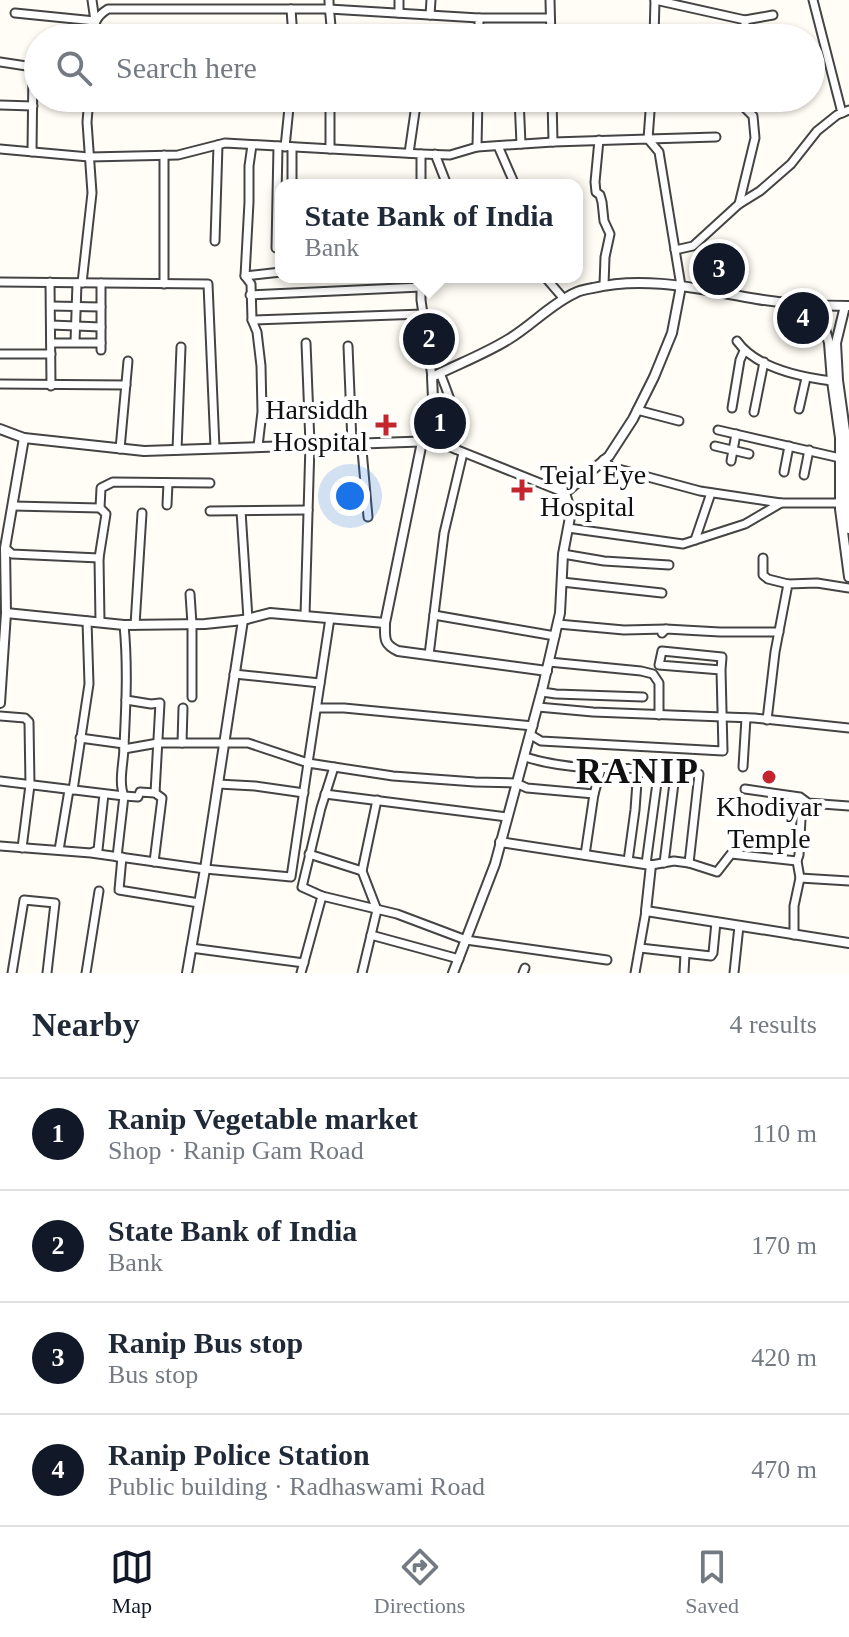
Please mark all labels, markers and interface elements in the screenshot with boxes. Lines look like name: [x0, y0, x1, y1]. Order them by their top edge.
search box: [24, 24, 825, 112]
icon: search: [52, 46, 96, 90]
text: Search here: [116, 51, 257, 84]
popup: [275, 179, 583, 283]
text: State Bank of India: [304, 199, 554, 232]
text: Bank: [304, 233, 359, 262]
pin: 3: [693, 239, 745, 299]
pin: 4: [777, 288, 829, 348]
pin: 2: [403, 309, 455, 369]
pin: 1: [414, 393, 466, 453]
place label: Harsiddh Hospital: [265, 394, 368, 457]
marker: Harsiddh Hospital: [375, 414, 397, 436]
place label: Tejal Eye Hospital: [540, 459, 646, 522]
your location: [330, 476, 370, 516]
marker: Tejal Eye Hospital: [511, 479, 533, 501]
district label: RANIP: [576, 751, 700, 791]
marker: Khodiyar Temple: [760, 768, 778, 786]
place label: Khodiyar Temple: [716, 791, 823, 854]
text: Nearby: [32, 1006, 140, 1043]
text: 4 results: [730, 1010, 817, 1039]
text: Ranip Vegetable market: [108, 1102, 418, 1135]
text: 1: [52, 1119, 65, 1148]
text: 110 m: [752, 1119, 817, 1148]
text: Shop · Ranip Gam Road: [108, 1136, 364, 1165]
text: State Bank of India: [108, 1214, 357, 1247]
text: 2: [52, 1231, 65, 1260]
text: 170 m: [751, 1231, 817, 1260]
text: Bank: [108, 1248, 163, 1277]
text: Ranip Bus stop: [108, 1326, 303, 1359]
text: 3: [52, 1343, 65, 1372]
text: 420 m: [751, 1343, 817, 1372]
text: Bus stop: [108, 1360, 198, 1389]
text: Ranip Police Station: [108, 1438, 370, 1471]
text: 4: [52, 1455, 65, 1484]
text: 470 m: [751, 1455, 817, 1484]
text: Public building · Radhaswami Road: [108, 1472, 485, 1501]
tab: Map: [110, 1545, 154, 1619]
tab: Directions: [374, 1545, 465, 1619]
tab: Saved: [685, 1545, 739, 1619]

